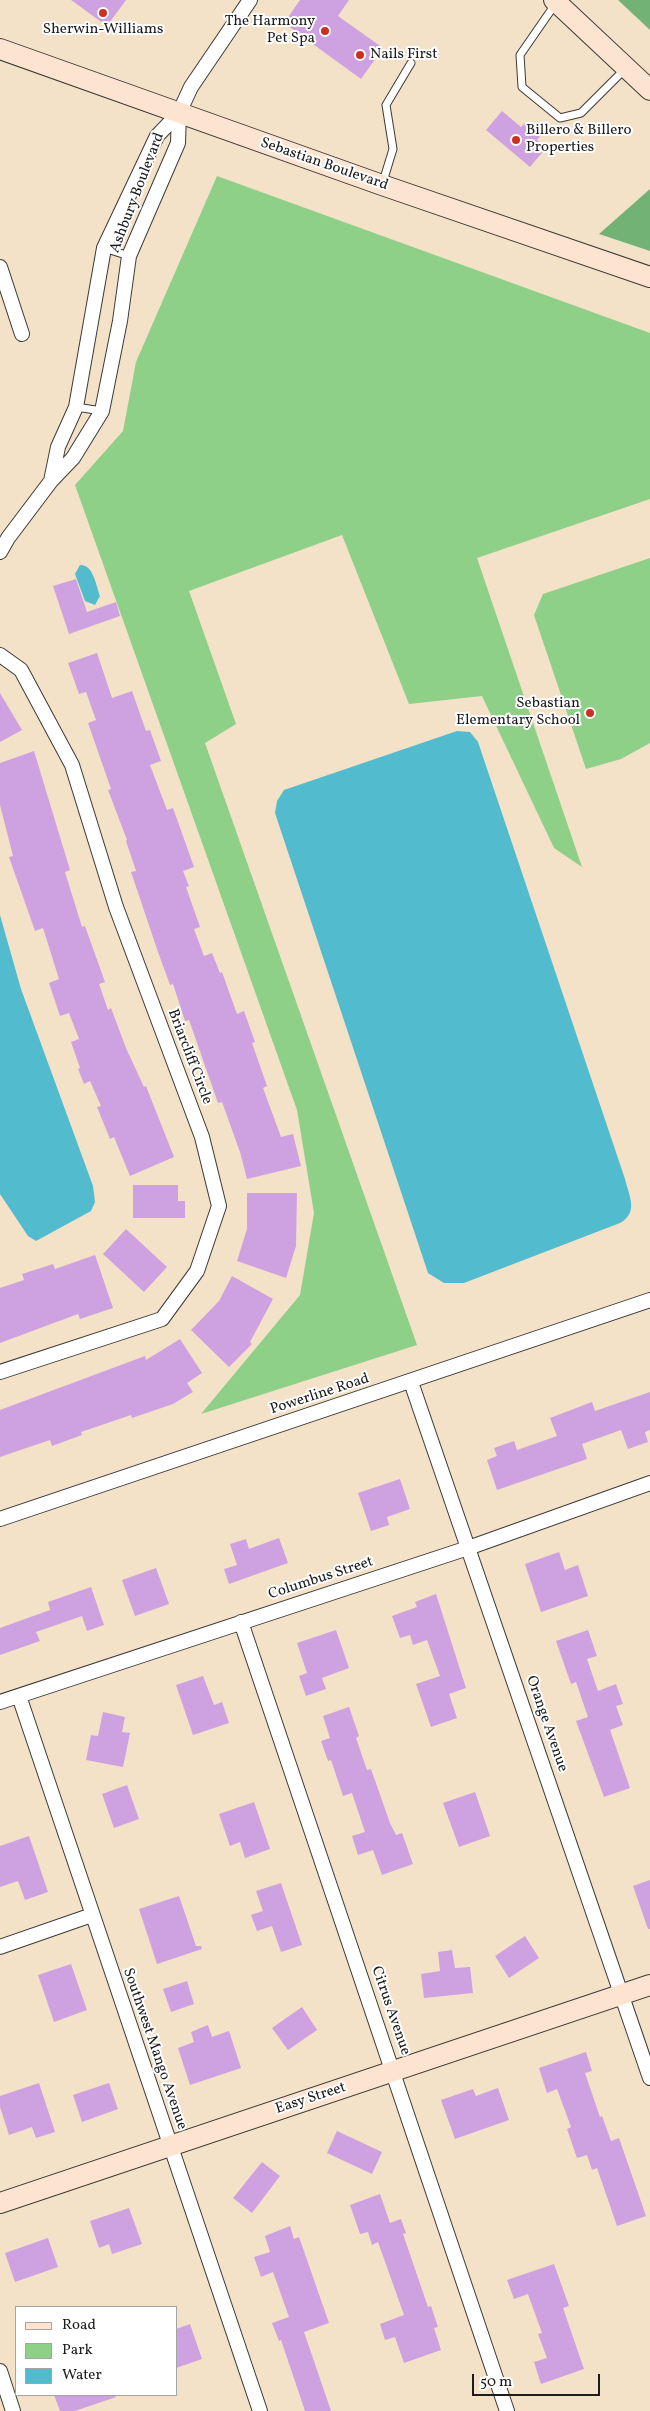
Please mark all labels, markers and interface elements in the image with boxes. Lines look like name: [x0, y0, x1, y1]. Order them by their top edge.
marker: Sherwin-Williams: [97, 7, 109, 19]
place label: The Harmony Pet Spa: [225, 13, 315, 48]
place label: Sherwin-Williams: [43, 21, 163, 39]
marker: The Harmony Pet Spa: [319, 25, 331, 37]
place label: Nails First: [370, 46, 437, 64]
marker: Nails First: [354, 49, 366, 61]
place label: Billero & Billero Properties: [526, 122, 632, 157]
street label: Ashbury Boulevard: [107, 130, 169, 256]
marker: Billero & Billero Properties: [510, 134, 522, 146]
street label: Sebastian Boulevard: [258, 135, 390, 195]
place label: Sebastian Elementary School: [456, 695, 580, 730]
marker: Sebastian Elementary School: [584, 707, 596, 719]
street label: Briarcliff Circle: [163, 1007, 215, 1107]
street label: Powerline Road: [268, 1371, 372, 1419]
street label: Columbus Street: [266, 1554, 376, 1604]
street label: Orange Avenue: [521, 1674, 571, 1774]
street label: Citrus Avenue: [366, 1964, 414, 2058]
street label: Southwest Mango Avenue: [118, 1966, 190, 2132]
street label: Easy Street: [273, 2079, 349, 2119]
legend: [15, 2306, 178, 2396]
text: Road: [62, 2315, 96, 2336]
text: Park: [62, 2340, 93, 2361]
scale bar: [475, 2364, 602, 2396]
text: Water: [62, 2365, 102, 2386]
text: 50 m: [480, 2372, 512, 2393]

